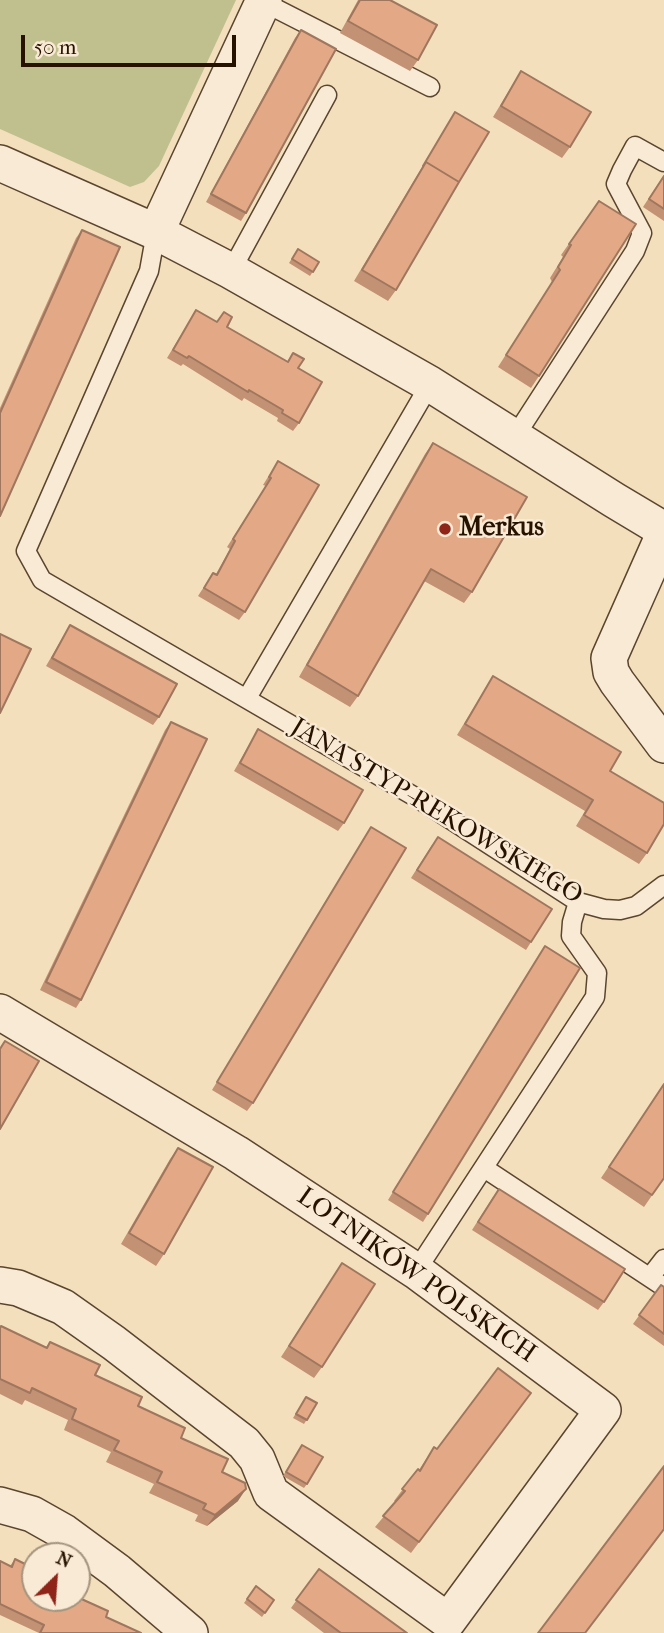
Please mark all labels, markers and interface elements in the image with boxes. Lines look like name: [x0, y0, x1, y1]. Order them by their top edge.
scale bar: [24, 21, 240, 65]
text: 50 m: [34, 35, 77, 59]
place label: Merkus: [459, 513, 544, 545]
marker: Merkus: [437, 521, 453, 537]
street label: JANA STYP-REKOWSKIEGO: [284, 712, 588, 912]
street label: LOTNIKÓW POLSKICH: [291, 1182, 541, 1370]
north arrow: [21, 1542, 91, 1612]
text: N: [53, 1547, 75, 1573]

